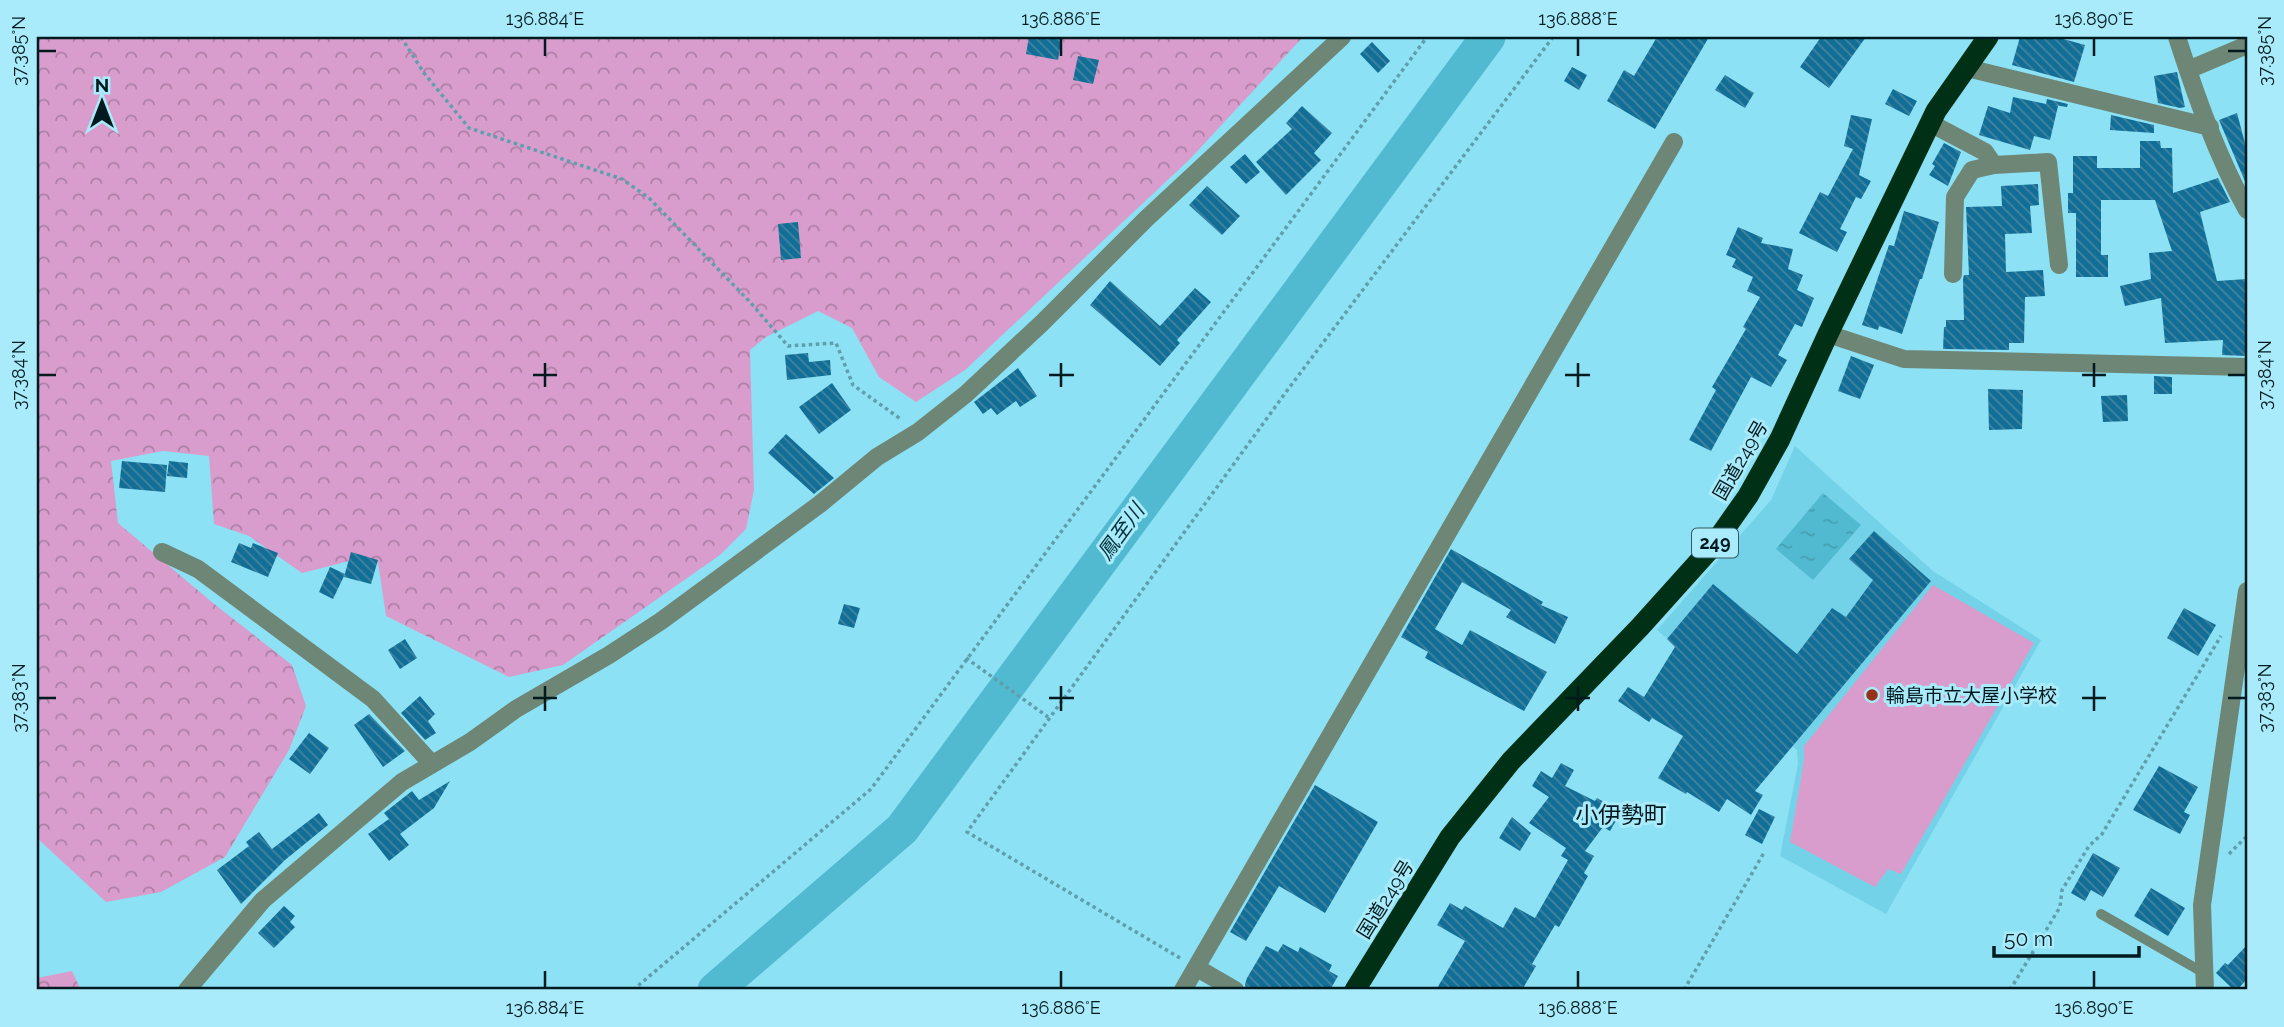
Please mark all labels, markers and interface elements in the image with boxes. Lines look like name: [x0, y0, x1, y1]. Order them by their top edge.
text: 136.884°E: [506, 8, 584, 29]
text: 136.886°E: [1021, 8, 1101, 29]
text: 136.888°E: [1538, 8, 1618, 29]
text: 136.890°E: [2054, 8, 2134, 29]
text: 37.385°N: [8, 16, 29, 86]
text: 37.385°N: [2254, 16, 2275, 86]
north arrow: [66, 66, 136, 136]
text: N: [95, 74, 109, 96]
text: 37.384°N: [8, 340, 29, 410]
text: 37.384°N: [2254, 340, 2275, 410]
street label: 国道249号: [1708, 416, 1772, 504]
water label: 鳳至川: [1092, 497, 1150, 565]
road number: 249: [1692, 528, 1738, 558]
text: 37.383°N: [8, 663, 29, 733]
text: 37.383°N: [2254, 663, 2275, 733]
place label: 輪島市立大屋小学校: [1886, 684, 2057, 706]
marker: 輪島市立大屋小学校: [1864, 687, 1880, 703]
district label: 小伊勢町: [1575, 801, 1667, 828]
street label: 国道249号: [1352, 856, 1418, 942]
scale bar: [1994, 915, 2139, 959]
text: 50 m: [2004, 926, 2053, 951]
text: 136.884°E: [506, 997, 584, 1018]
text: 136.886°E: [1021, 997, 1101, 1018]
text: 136.888°E: [1538, 997, 1618, 1018]
text: 136.890°E: [2054, 997, 2134, 1018]

